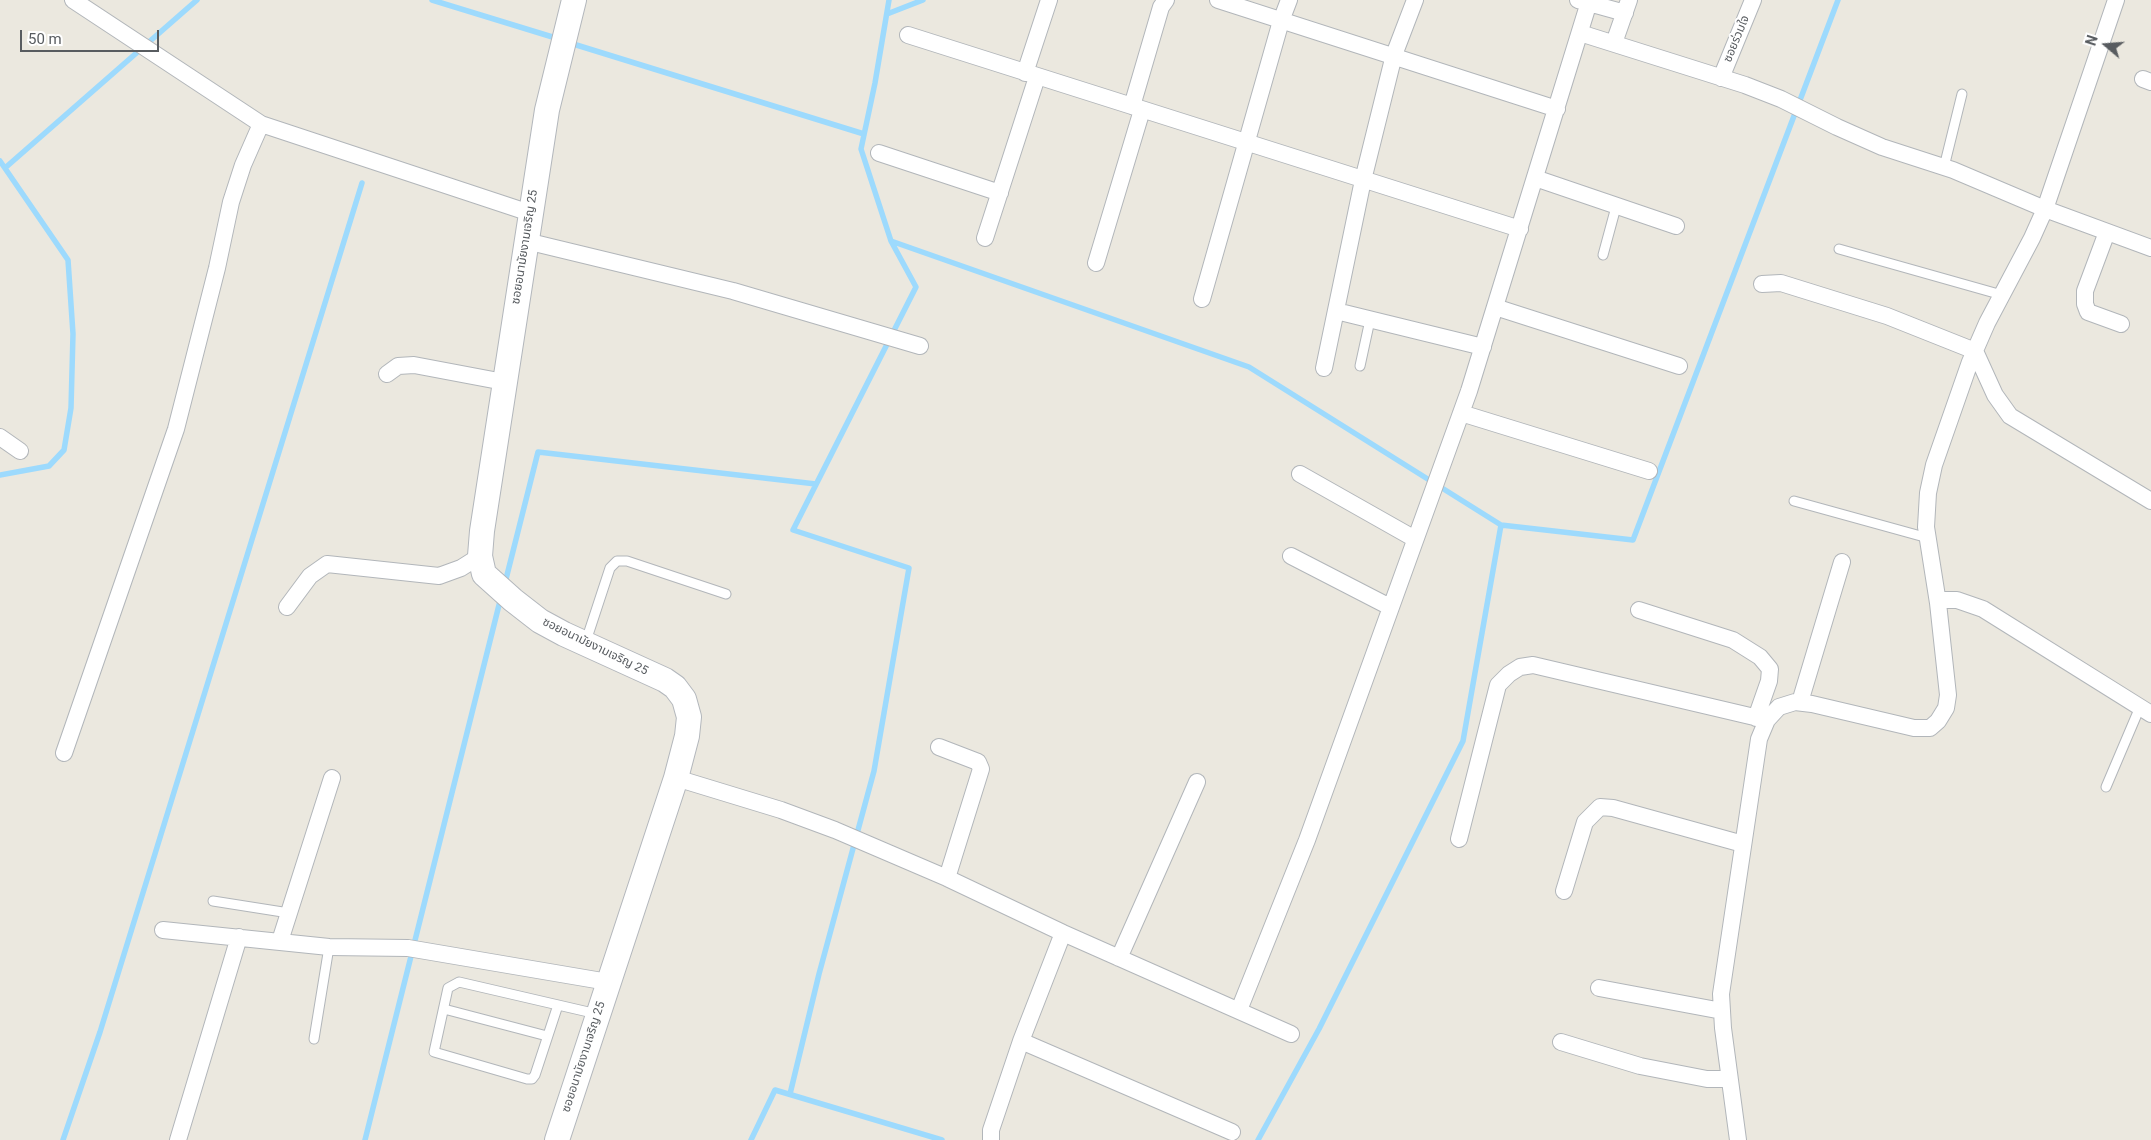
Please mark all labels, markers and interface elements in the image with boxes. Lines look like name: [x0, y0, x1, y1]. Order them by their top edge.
street label: ซอยร่วมใจ: [1721, 13, 1753, 65]
scale bar: [22, 20, 161, 52]
north arrow: [2081, 20, 2131, 70]
text: 50 m: [28, 30, 62, 48]
text: N: [2083, 33, 2101, 48]
street label: ซอยอนามัยงามเจริญ 25: [509, 189, 541, 305]
street label: ซอยอนามัยงามเจริญ 25: [540, 615, 650, 679]
street label: ซอยอนามัยงามเจริญ 25: [559, 1000, 609, 1114]

